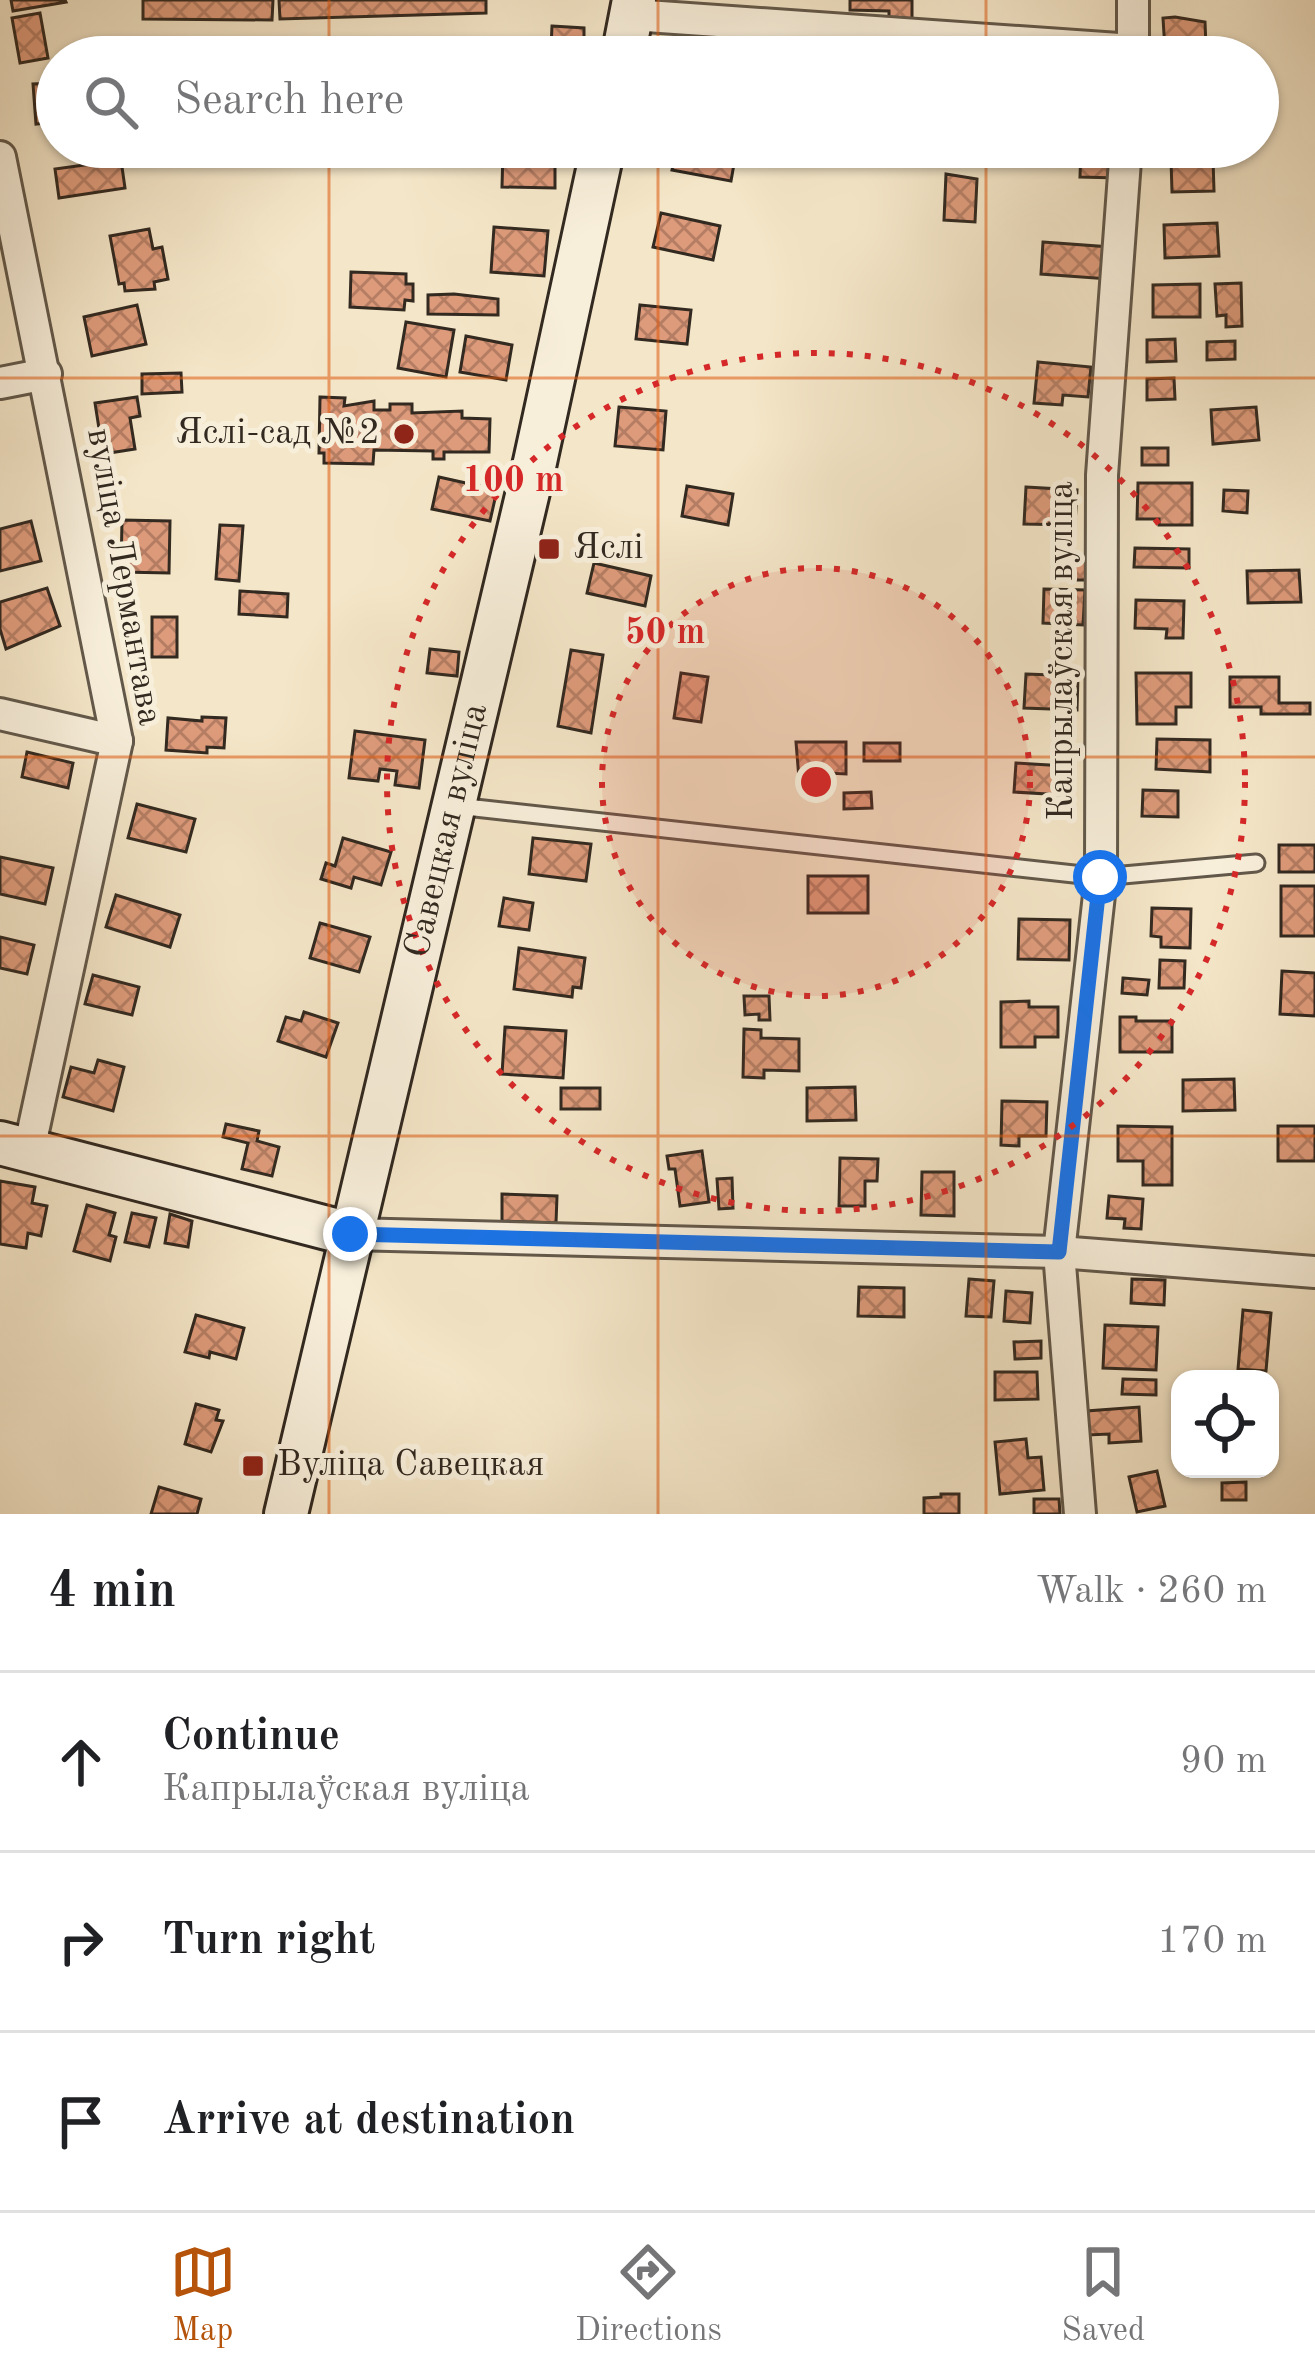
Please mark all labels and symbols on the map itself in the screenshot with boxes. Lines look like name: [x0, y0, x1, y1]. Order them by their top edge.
place label: Яслі-сад №2: [176, 416, 380, 452]
marker: Яслі-сад №2: [391, 421, 417, 447]
street label: вуліца Лермантава: [79, 426, 167, 729]
text: 100 m: [462, 464, 564, 500]
street label: Капрылаўская вуліца: [1045, 481, 1081, 821]
place label: Яслі: [573, 531, 644, 567]
marker: Яслі: [536, 536, 562, 562]
text: 50 m: [625, 616, 705, 652]
street label: Савецкая вуліца: [400, 700, 495, 962]
centre of rings: [795, 761, 837, 803]
route start: [1073, 850, 1127, 904]
route end: [323, 1207, 377, 1261]
place label: Вуліца Савецкая: [277, 1448, 544, 1484]
marker: Вуліца Савецкая: [240, 1453, 266, 1479]

